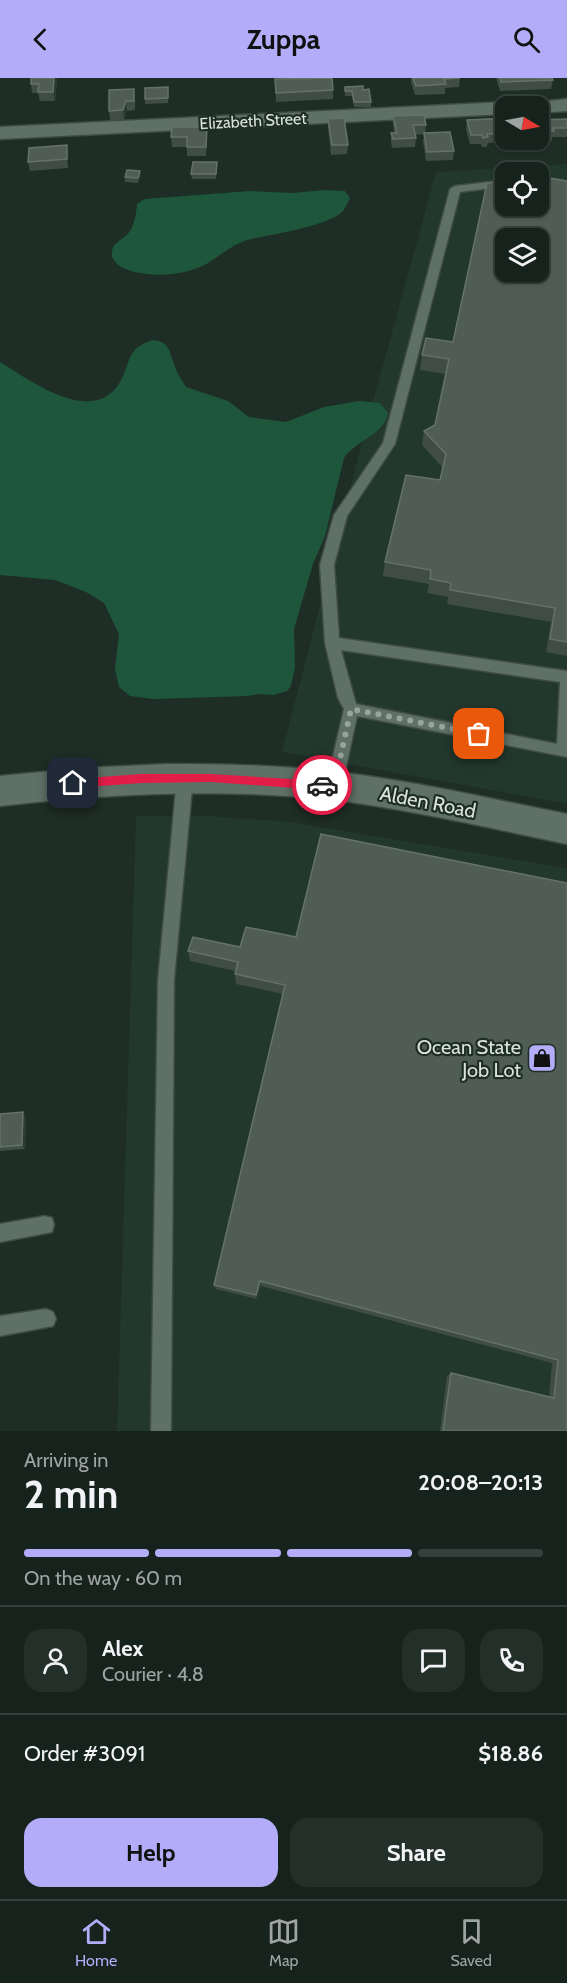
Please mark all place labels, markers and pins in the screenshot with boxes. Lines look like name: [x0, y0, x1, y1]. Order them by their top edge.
pin: [453, 708, 504, 759]
pin: [47, 757, 98, 808]
place label: Ocean State Job Lot: [417, 1035, 521, 1082]
shop icon: Ocean State Job Lot: [526, 1042, 558, 1074]

